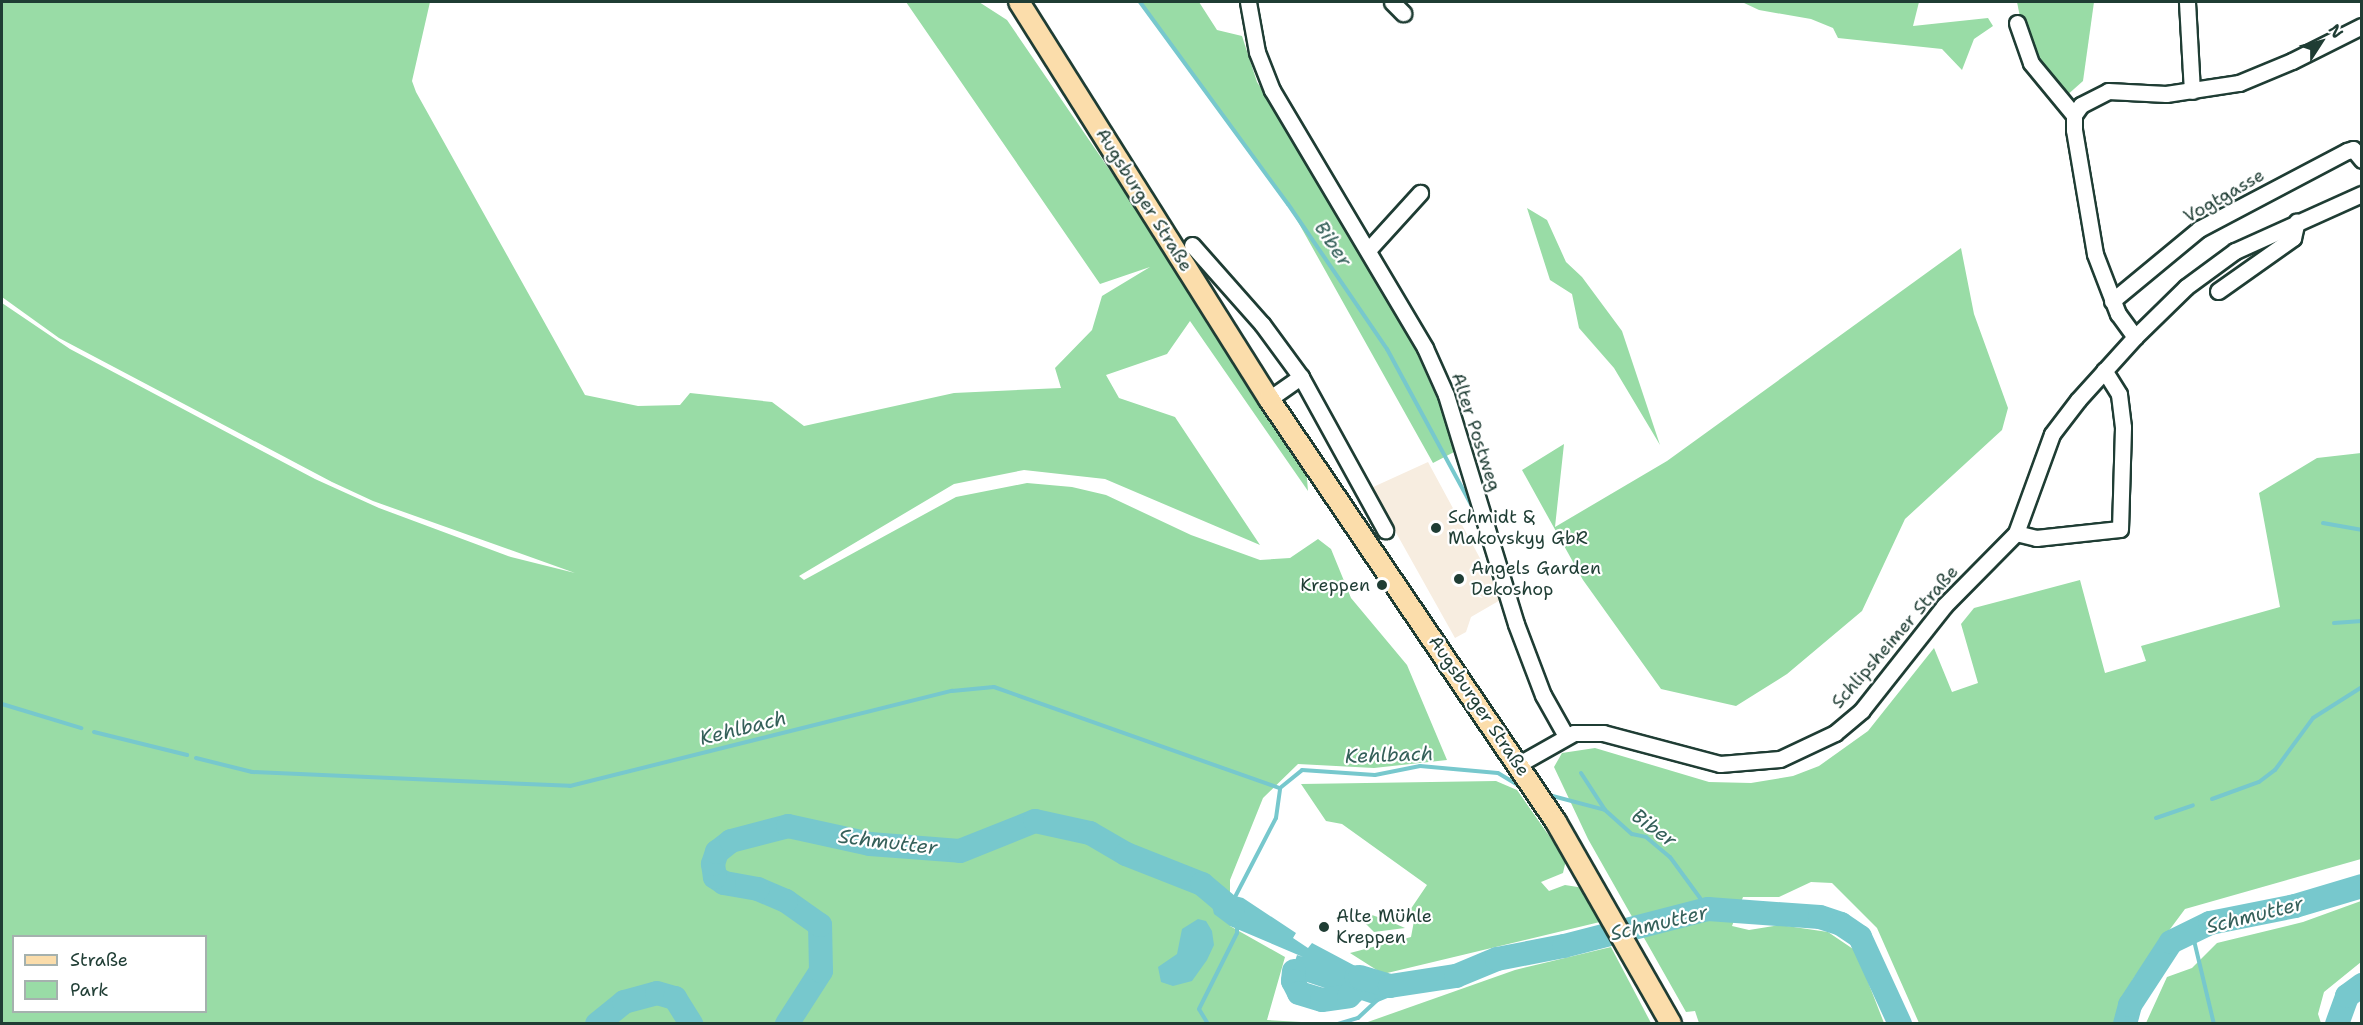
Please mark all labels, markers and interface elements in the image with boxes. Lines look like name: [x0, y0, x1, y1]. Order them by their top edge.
north arrow: [2291, 12, 2351, 72]
text: N: [2324, 20, 2348, 42]
street label: Augsburger Straße: [1091, 124, 1197, 276]
street label: Vogtgasse: [2180, 164, 2268, 228]
water label: Biber: [1309, 217, 1357, 271]
street label: Alter Postweg: [1447, 370, 1505, 494]
place label: Schmidt & Makovskyy GbR: [1448, 507, 1588, 550]
marker: Schmidt & Makovskyy GbR: [1429, 521, 1443, 535]
place label: Angels Garden Dekoshop: [1471, 558, 1601, 600]
street label: Schlipsheimer Straße: [1827, 561, 1963, 713]
marker: Angels Garden Dekoshop: [1452, 572, 1466, 586]
place label: Kreppen: [1300, 574, 1370, 596]
marker: Kreppen: [1375, 578, 1389, 592]
street label: Augsburger Straße: [1424, 632, 1534, 780]
water label: Kehlbach: [697, 706, 789, 750]
water label: Kehlbach: [1344, 741, 1434, 769]
water label: Biber: [1627, 804, 1681, 852]
water label: Schmutter: [837, 824, 939, 860]
water label: Schmutter: [2204, 891, 2306, 939]
water label: Schmutter: [1608, 900, 1710, 946]
place label: Alte Mühle Kreppen: [1336, 906, 1432, 948]
marker: Alte Mühle Kreppen: [1317, 920, 1331, 934]
legend: [12, 935, 207, 1013]
text: Straße: [70, 948, 128, 972]
text: Park: [70, 978, 109, 1002]

